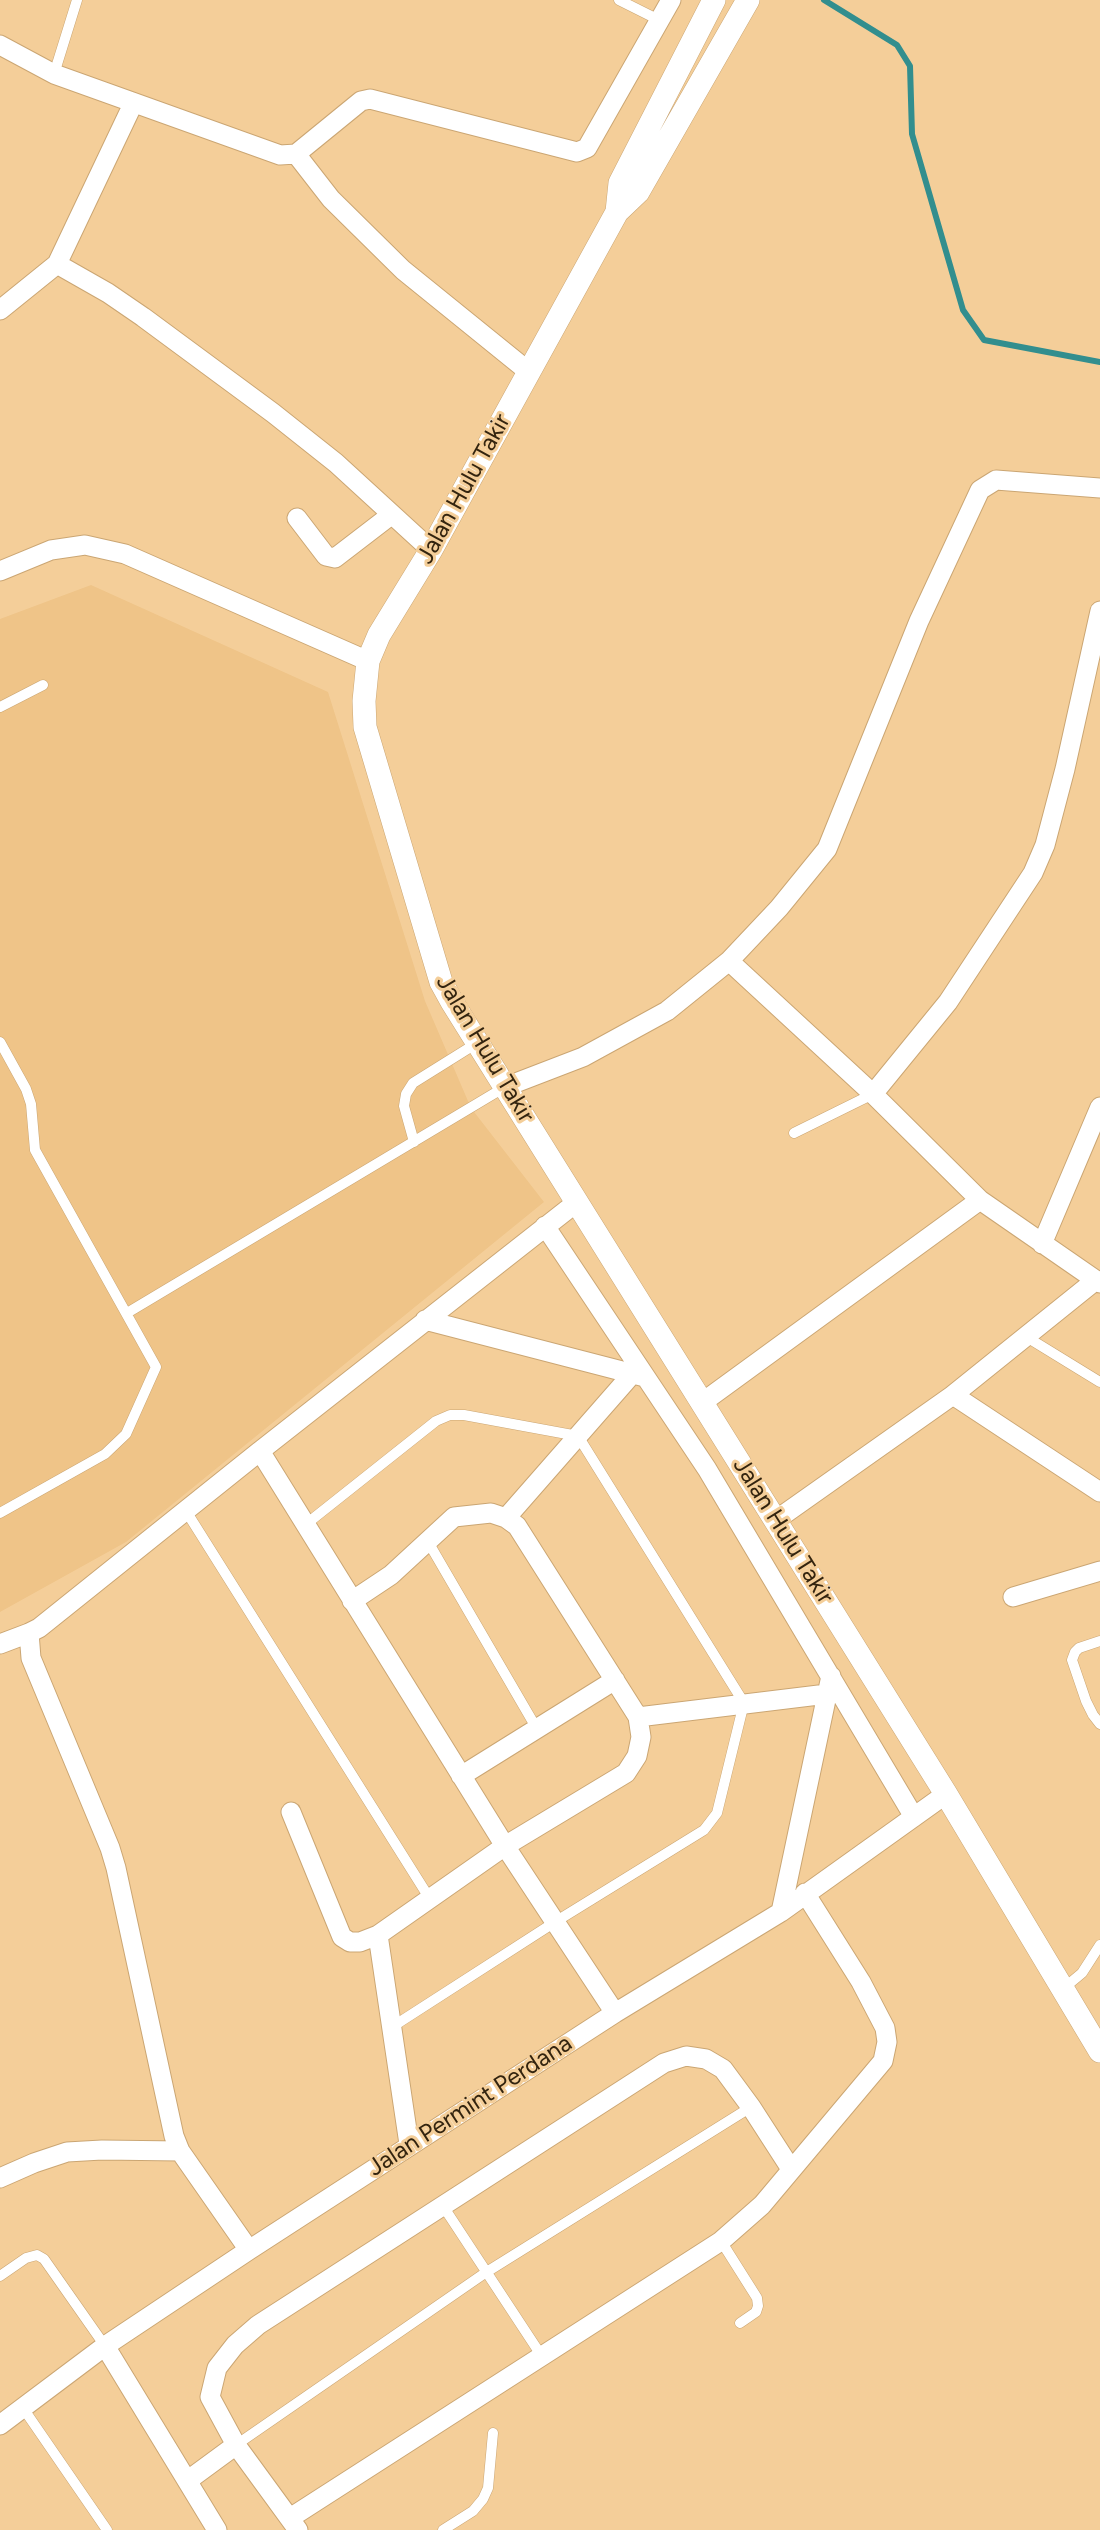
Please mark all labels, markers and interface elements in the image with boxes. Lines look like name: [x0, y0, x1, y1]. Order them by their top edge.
street label: Jalan Hulu Takir: [411, 409, 517, 569]
street label: Jalan Hulu Takir: [430, 970, 540, 1128]
street label: Jalan Hulu Takir: [727, 1453, 839, 1609]
street label: Jalan Permint Perdana: [363, 2029, 577, 2183]

